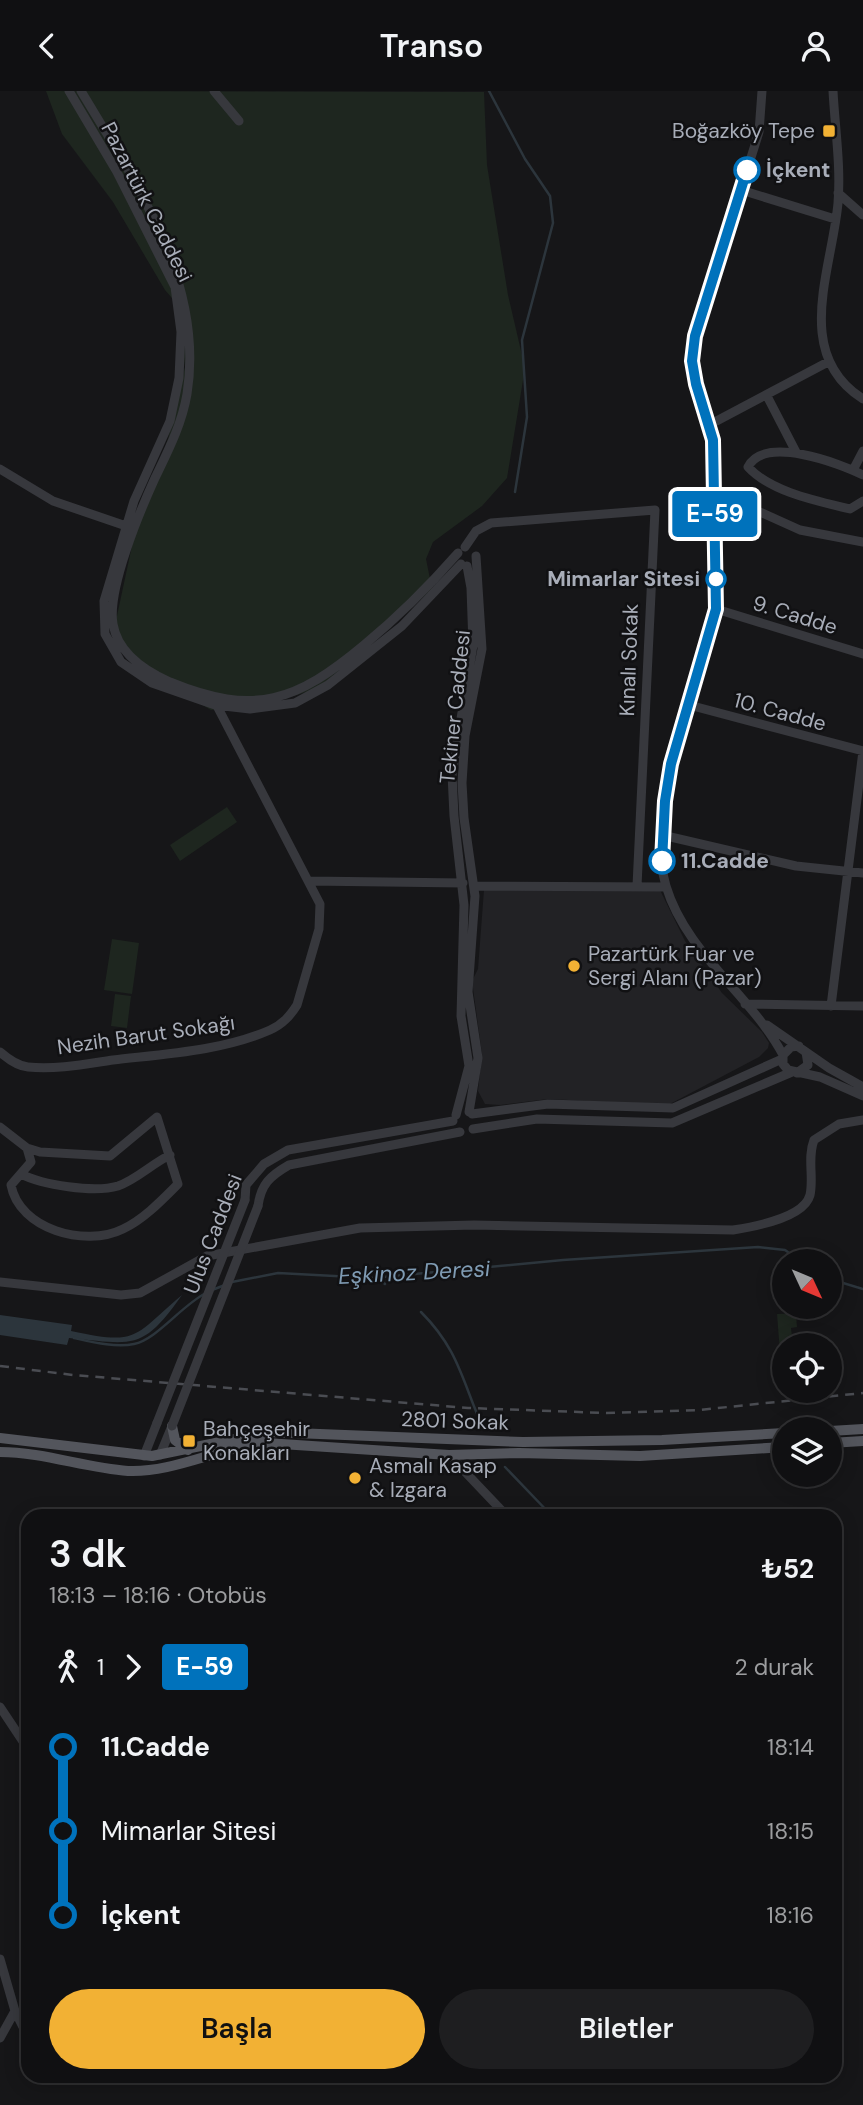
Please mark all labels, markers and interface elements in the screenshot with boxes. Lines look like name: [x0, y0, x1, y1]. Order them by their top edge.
text: Transo: [380, 25, 483, 67]
icon: back: [28, 27, 66, 65]
icon: person: [797, 27, 835, 65]
street label: Pazartürk Caddesi: [95, 117, 199, 287]
place label: Boğazköy Tepe: [672, 117, 815, 145]
marker: Boğazköy Tepe: [821, 123, 837, 139]
place label: İçkent: [766, 156, 830, 184]
marker: İçkent: [734, 157, 760, 183]
line badge: E-59: [666, 491, 764, 537]
text: E-59: [686, 498, 744, 529]
place label: Mimarlar Sitesi: [547, 565, 700, 593]
marker: Mimarlar Sitesi: [706, 569, 726, 589]
street label: 9. Cadde: [749, 589, 841, 641]
street label: Kınalı Sokak: [613, 603, 645, 717]
street label: Tekiner Caddesi: [433, 629, 477, 785]
street label: 10. Cadde: [731, 686, 829, 738]
place label: 11.Cadde: [681, 847, 769, 875]
marker: 11.Cadde: [649, 848, 675, 874]
place label: Pazartürk Fuar ve Sergi Alanı (Pazar): [588, 940, 762, 992]
marker: Pazartürk Fuar ve Sergi Alanı (Pazar): [566, 958, 582, 974]
street label: Nezih Barut Sokağı: [55, 1009, 237, 1061]
street label: Ulus Caddesi: [177, 1170, 249, 1298]
north arrow: [772, 1249, 842, 1319]
map controls: [772, 1249, 842, 1487]
water label: Eşkinoz Deresi: [337, 1253, 492, 1291]
button: locate: [772, 1333, 842, 1403]
street label: 2801 Sokak: [400, 1405, 510, 1437]
place label: Bahçeşehir Konakları: [203, 1415, 310, 1467]
button: layers: [772, 1417, 842, 1487]
marker: Bahçeşehir Konakları: [181, 1433, 197, 1449]
place label: Asmalı Kasap & Izgara: [369, 1452, 497, 1504]
marker: Asmalı Kasap & Izgara: [347, 1470, 363, 1486]
text: 3 dk: [49, 1529, 127, 1579]
text: ₺52: [762, 1552, 814, 1586]
text: 18:13 – 18:16 · Otobüs: [49, 1580, 267, 1610]
icon: walk: [49, 1648, 87, 1686]
icon: forward: [114, 1648, 152, 1686]
text: E-59: [176, 1651, 234, 1682]
text: 1: [97, 1652, 104, 1682]
text: 2 durak: [734, 1652, 814, 1682]
text: 11.Cadde: [101, 1730, 210, 1764]
text: 18:14: [767, 1732, 814, 1762]
text: Mimarlar Sitesi: [101, 1814, 276, 1848]
text: 18:15: [767, 1816, 814, 1846]
text: İçkent: [101, 1898, 181, 1932]
text: 18:16: [767, 1900, 814, 1930]
button: Başla: [49, 1989, 425, 2069]
button: Biletler: [439, 1989, 814, 2069]

